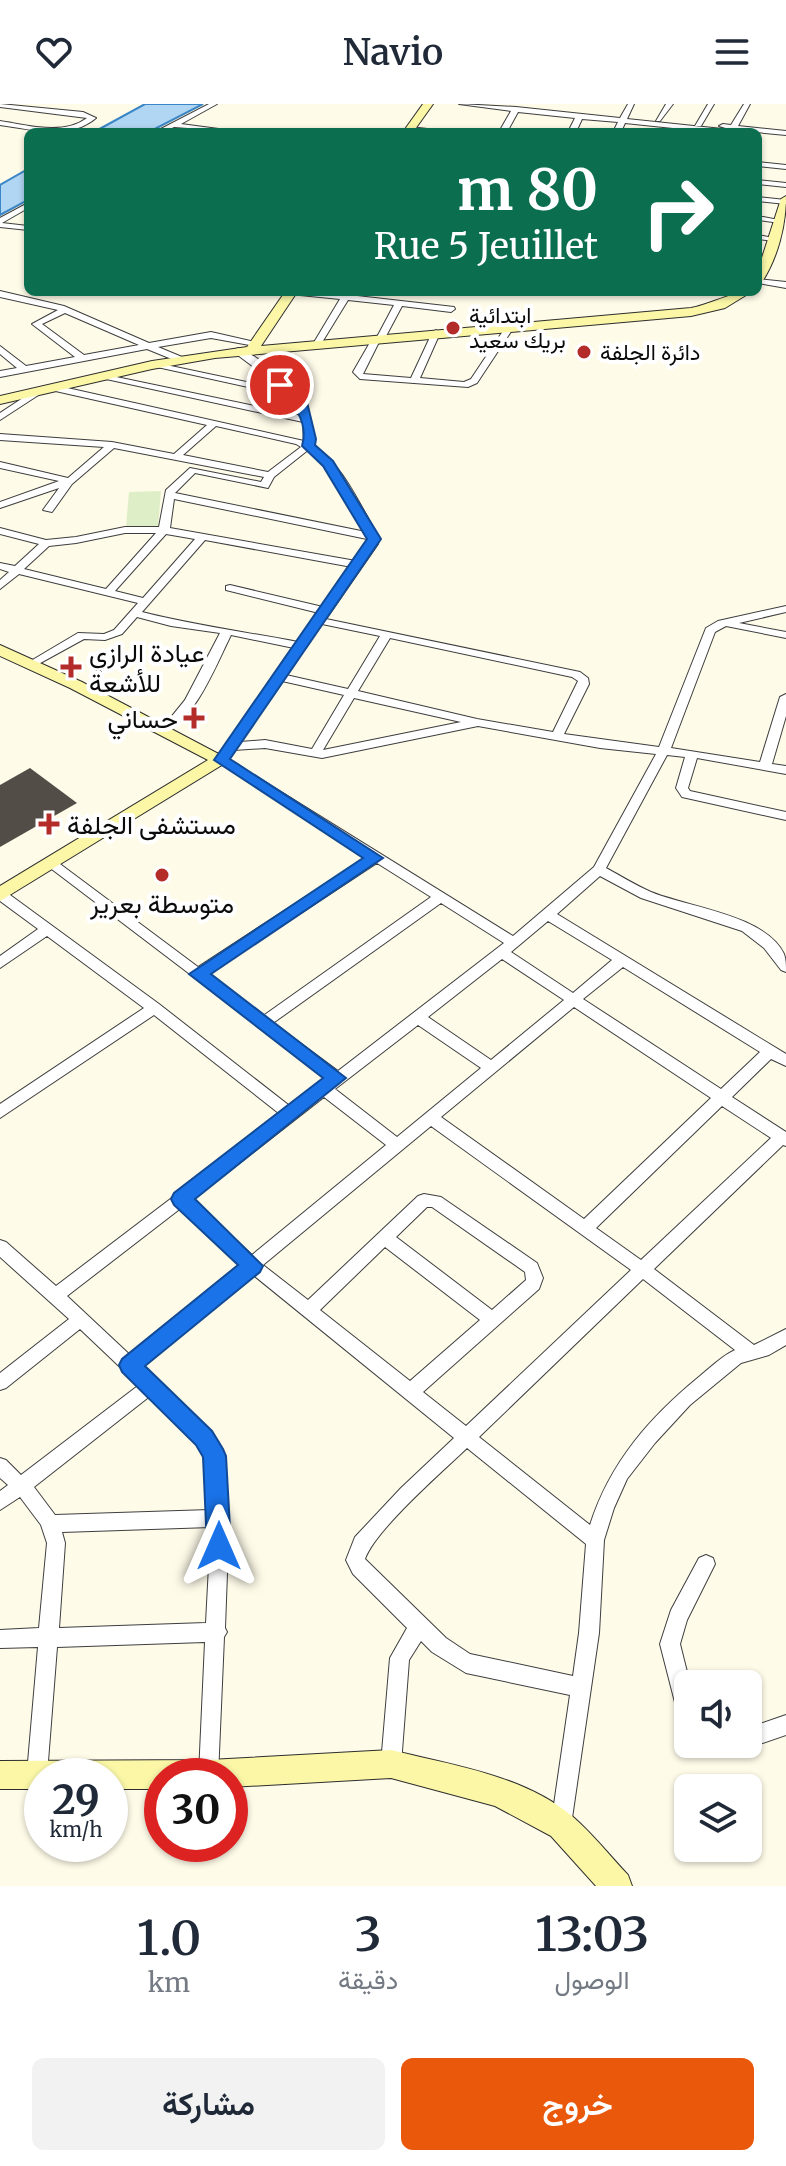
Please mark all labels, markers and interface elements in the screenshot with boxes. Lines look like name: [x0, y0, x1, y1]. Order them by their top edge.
icon: heart: [32, 30, 76, 74]
text: Navio: [343, 30, 443, 75]
icon: menu: [710, 30, 754, 74]
text: 80 m: [457, 155, 598, 225]
icon: right: [626, 160, 730, 264]
text: Rue 5 Jeuillet: [374, 224, 598, 269]
place label: ابتدائية بريك سعيد: [469, 301, 566, 354]
marker: ابتدائية بريك سعيد: [444, 319, 462, 337]
place label: دائرة الجلفة: [600, 338, 700, 366]
marker: دائرة الجلفة: [575, 343, 593, 361]
pin: [246, 351, 314, 419]
icon: arrive: [258, 363, 302, 407]
place label: عيادة الرازي للأشعة: [89, 636, 205, 699]
marker: عيادة الرازي للأشعة: [60, 656, 82, 678]
place label: حساني: [108, 702, 178, 740]
marker: حساني: [185, 709, 203, 727]
place label: مستشفى الجلفة: [67, 808, 236, 841]
marker: مستشفى الجلفة: [38, 813, 60, 835]
marker: متوسطة بعرير: [153, 866, 171, 884]
place label: متوسطة بعرير: [89, 887, 234, 920]
position arrow: [177, 1504, 261, 1588]
map controls: [674, 1670, 762, 1862]
button: sound: [674, 1670, 762, 1758]
speed limit sign: 30: [144, 1758, 248, 1862]
button: layers: [674, 1774, 762, 1862]
text: 29: [52, 1775, 100, 1825]
text: km/h: [50, 1817, 102, 1842]
text: 3: [354, 1904, 382, 1964]
text: 13:03: [535, 1904, 649, 1964]
text: 1.0: [137, 1908, 201, 1968]
text: دقيقة: [338, 1963, 398, 1996]
text: الوصول: [555, 1963, 630, 1996]
text: km: [148, 1966, 190, 1999]
button: مشاركة: [32, 2058, 385, 2150]
button: خروج: [401, 2058, 754, 2150]

